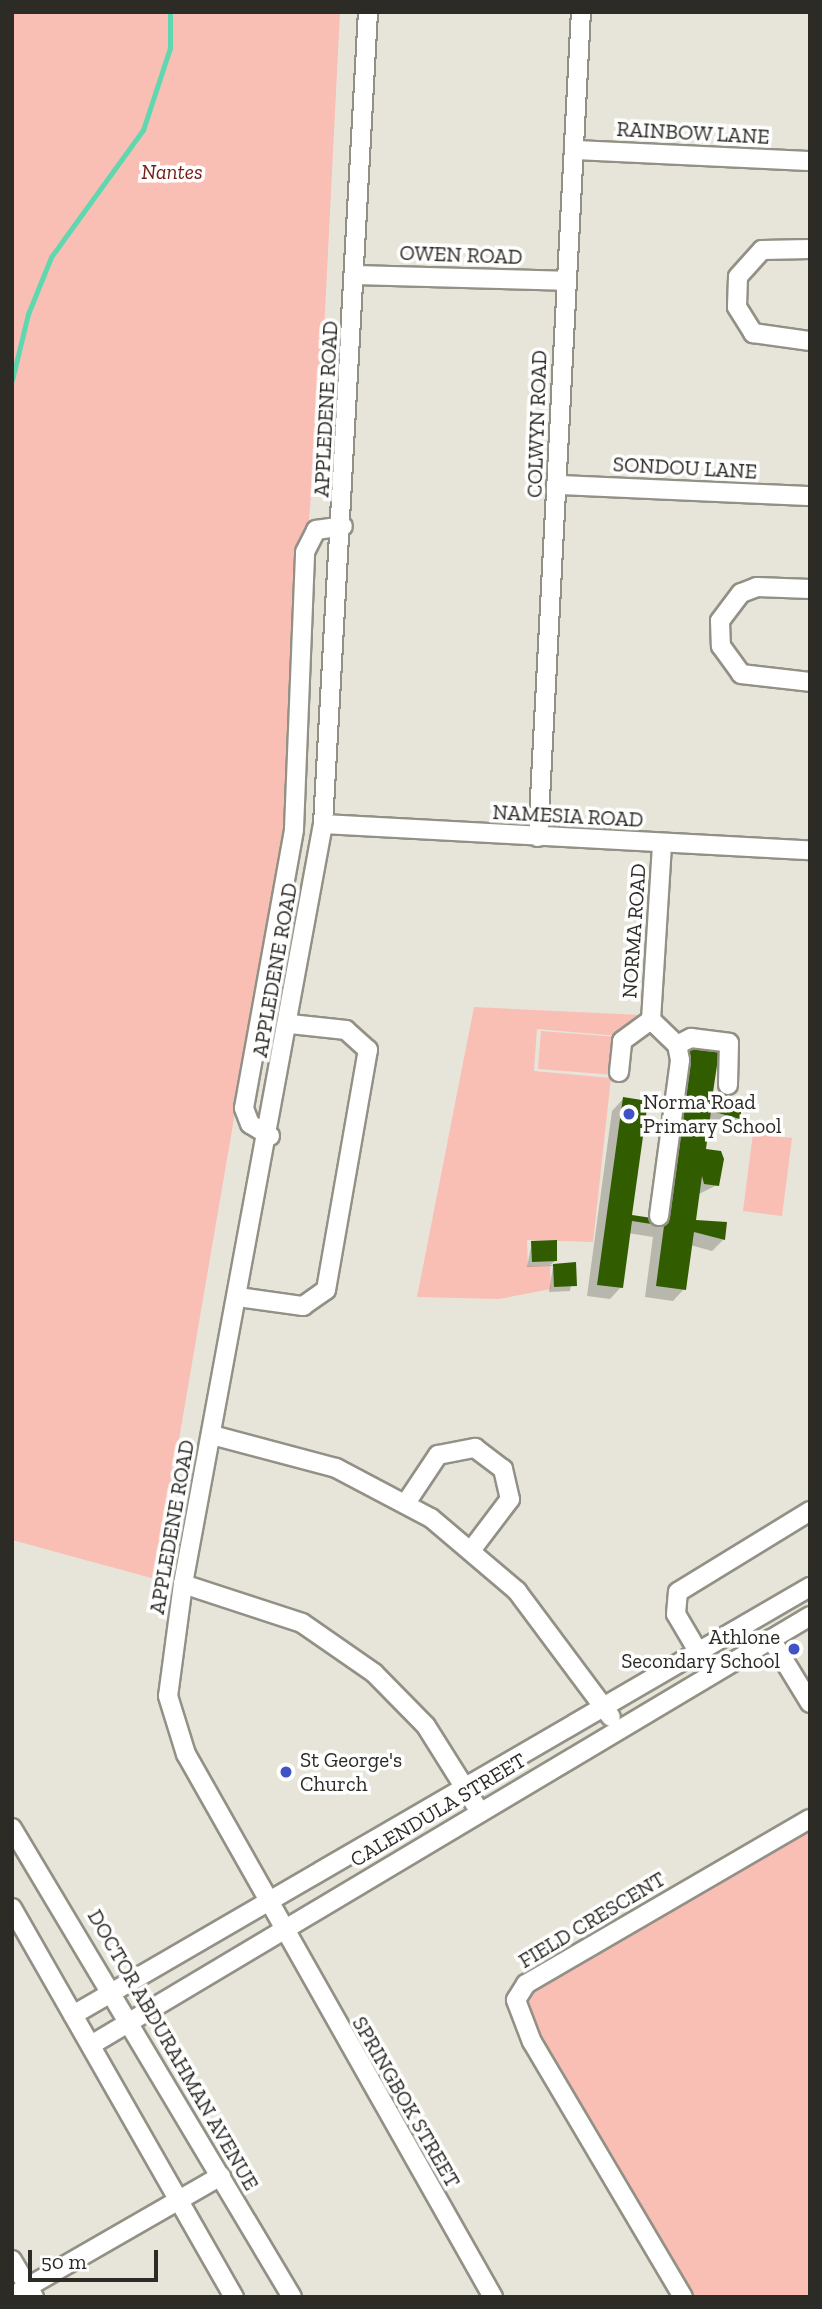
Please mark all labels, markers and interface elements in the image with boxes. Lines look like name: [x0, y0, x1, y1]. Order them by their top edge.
street label: RAINBOW LANE: [616, 116, 770, 150]
park label: Nantes: [141, 159, 203, 185]
street label: OWEN ROAD: [399, 240, 523, 270]
street label: APPLEDENE ROAD: [309, 320, 343, 498]
street label: COLWYN ROAD: [522, 350, 552, 498]
street label: SONDOU LANE: [612, 452, 758, 484]
street label: NAMESIA ROAD: [492, 799, 644, 833]
street label: NORMA ROAD: [617, 862, 651, 1000]
street label: APPLEDENE ROAD: [247, 881, 303, 1059]
place label: Norma Road Primary School: [643, 1089, 782, 1139]
marker: Norma Road Primary School: [621, 1106, 637, 1122]
street label: APPLEDENE ROAD: [144, 1438, 200, 1616]
place label: Athlone Secondary School: [621, 1624, 780, 1674]
marker: Athlone Secondary School: [786, 1641, 802, 1657]
place label: St George's Church: [300, 1747, 402, 1797]
street label: CALENDULA STREET: [345, 1747, 531, 1873]
marker: St George's Church: [278, 1764, 294, 1780]
street label: FIELD CRESCENT: [514, 1866, 670, 1974]
street label: DOCTOR ABDURAHMAN AVENUE: [82, 1905, 264, 2195]
street label: SPRINGBOK STREET: [347, 2012, 465, 2192]
scale bar: [32, 2236, 161, 2280]
text: 50 m: [41, 2249, 87, 2274]

